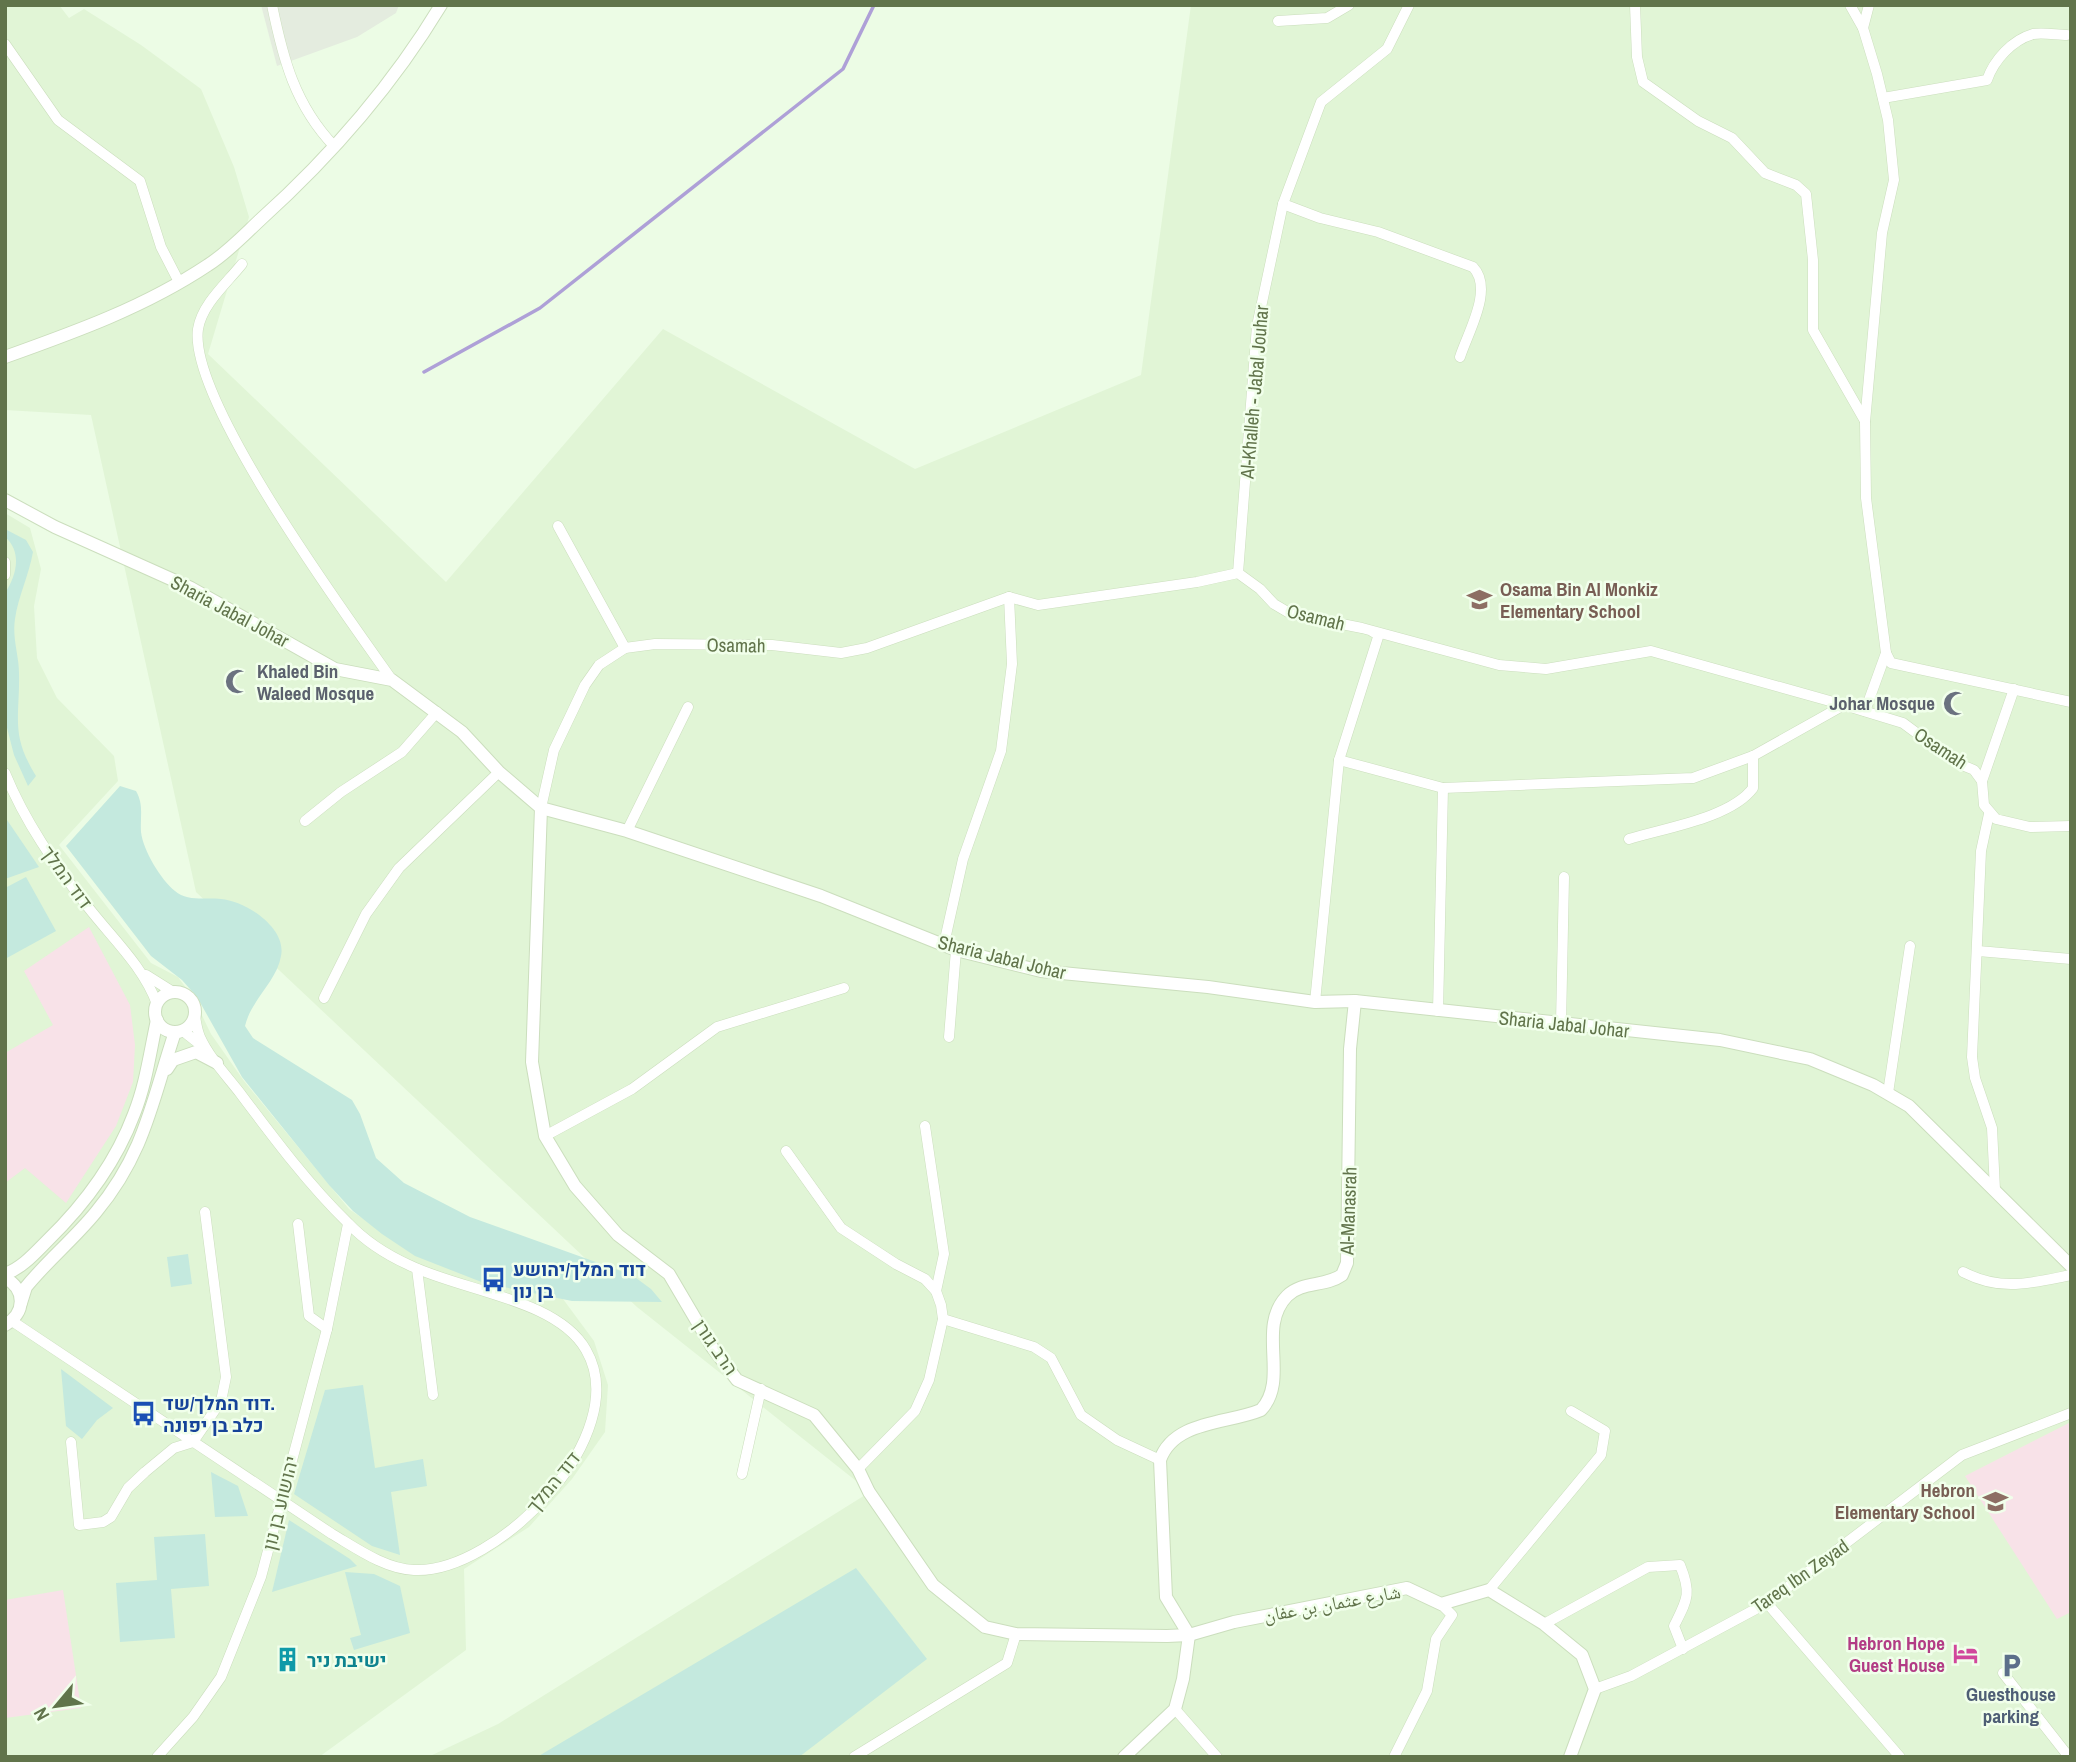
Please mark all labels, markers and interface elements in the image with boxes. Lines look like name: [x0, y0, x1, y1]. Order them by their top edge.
street label: Al-Khalleh - Jabal Jouhar: [1233, 303, 1275, 481]
street label: Sharia Jabal Johar: [166, 569, 295, 654]
place label: Osama Bin Al Monkiz Elementary School: [1500, 576, 1658, 624]
school or university icon: Osama Bin Al Monkiz Elementary School: [1466, 586, 1494, 614]
street label: Osamah: [1284, 597, 1348, 637]
street label: Osamah: [706, 631, 766, 659]
place label: Khaled Bin Waleed Mosque: [257, 658, 375, 706]
mosque icon: Khaled Bin Waleed Mosque: [223, 668, 251, 696]
mosque icon: Johar Mosque: [1941, 689, 1969, 717]
place label: Johar Mosque: [1829, 690, 1935, 716]
street label: Osamah: [1909, 721, 1973, 775]
street label: דוד המלך: [35, 840, 99, 914]
street label: Sharia Jabal Johar: [935, 929, 1069, 986]
street label: Sharia Jabal Johar: [1498, 1004, 1631, 1044]
street label: Al-Manasrah: [1333, 1166, 1363, 1257]
place label: דוד המלך/יהושע בן נון: [513, 1256, 646, 1304]
bus stop icon: דוד המלך/יהושע בן נון: [479, 1266, 507, 1294]
street label: הרב גורן: [688, 1314, 744, 1380]
place label: דוד המלך/שד. כלב בן יפונה: [163, 1390, 275, 1438]
bus stop icon: דוד המלך/שד. כלב בן יפונה: [129, 1400, 157, 1428]
street label: דוד המלך: [520, 1446, 586, 1518]
street label: יהושוע בן נון: [256, 1453, 304, 1553]
place label: Hebron Elementary School: [1835, 1477, 1975, 1525]
school or university icon: Hebron Elementary School: [1981, 1487, 2009, 1515]
street label: Tareq Ibn Zeyad: [1746, 1533, 1854, 1619]
street label: شارع عثمان بن عفان: [1262, 1578, 1402, 1628]
place label: Hebron Hope Guest House: [1847, 1630, 1945, 1678]
hotel icon: Hebron Hope Guest House: [1951, 1640, 1979, 1668]
building icon: ישיבת ניר: [273, 1646, 301, 1674]
place label: ישיבת ניר: [307, 1647, 387, 1673]
parking icon: Guesthouse parking: [1997, 1652, 2025, 1680]
north arrow: [21, 1671, 91, 1741]
place label: Guesthouse parking: [1966, 1681, 2056, 1729]
text: N: [27, 1703, 55, 1725]

